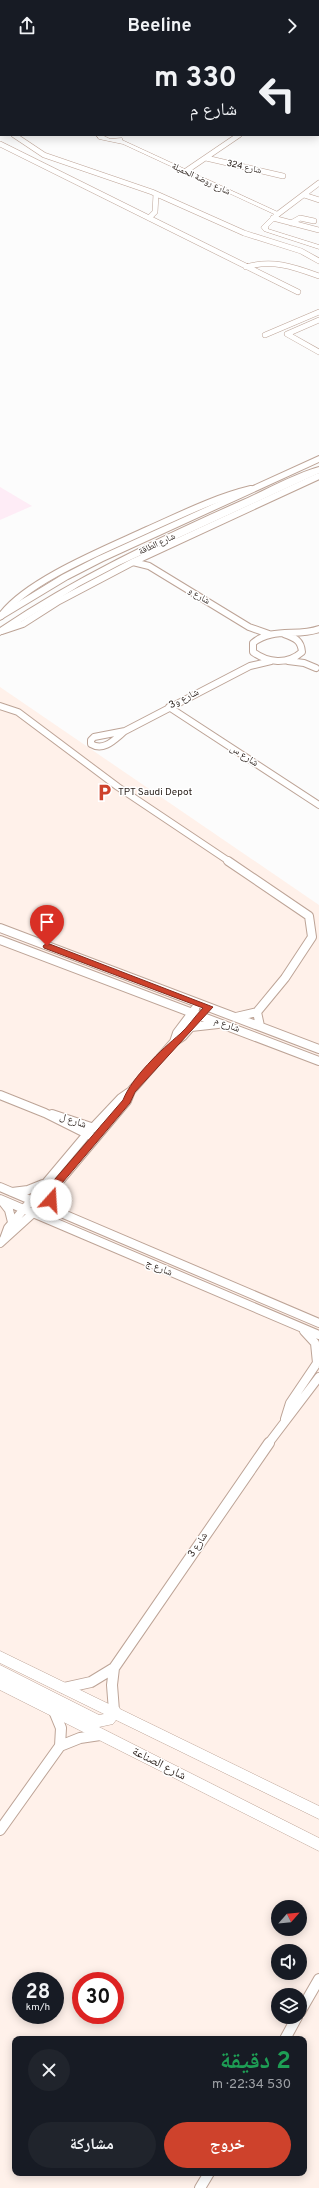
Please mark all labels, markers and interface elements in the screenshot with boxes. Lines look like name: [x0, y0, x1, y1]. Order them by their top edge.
icon: share: [16, 15, 38, 37]
text: Beeline: [127, 15, 192, 38]
icon: forward: [281, 15, 303, 37]
text: 330 m: [154, 61, 237, 97]
icon: left: [251, 68, 303, 120]
text: شارع م: [190, 99, 237, 122]
street label: شارع 324: [225, 158, 263, 176]
street label: شارع روضة الحميلة: [170, 161, 232, 197]
street label: شارع الطاقة: [137, 531, 177, 557]
street label: شارع و: [186, 585, 212, 607]
street label: شارع و3: [167, 686, 202, 712]
street label: شارع س: [227, 742, 261, 770]
parking icon: TPT Saudi Depot: [95, 782, 115, 802]
place label: TPT Saudi Depot: [118, 786, 193, 799]
pin: [30, 905, 64, 946]
icon: arrive: [36, 911, 58, 933]
street label: شارع م: [212, 1014, 242, 1036]
street label: شارع ل: [58, 1110, 88, 1132]
position arrow: [30, 1179, 72, 1221]
street label: شارع ج: [144, 1257, 175, 1280]
street label: شارع 3: [185, 1530, 211, 1560]
street label: شارع الصناعة: [129, 1744, 189, 1784]
north arrow: [271, 1900, 307, 1936]
map controls: [271, 1900, 307, 2024]
button: sound: [271, 1944, 307, 1980]
speed limit sign: 30: [72, 1972, 124, 2024]
text: 28: [26, 1980, 50, 2006]
button: layers: [271, 1988, 307, 2024]
text: km/h: [26, 2001, 50, 2014]
text: 2 دقيقة: [220, 2047, 291, 2077]
button: close: [28, 2049, 70, 2091]
text: 530 m · 22:34: [212, 2077, 291, 2093]
button: مشاركة: [28, 2122, 156, 2168]
button: خروج: [164, 2122, 291, 2168]

